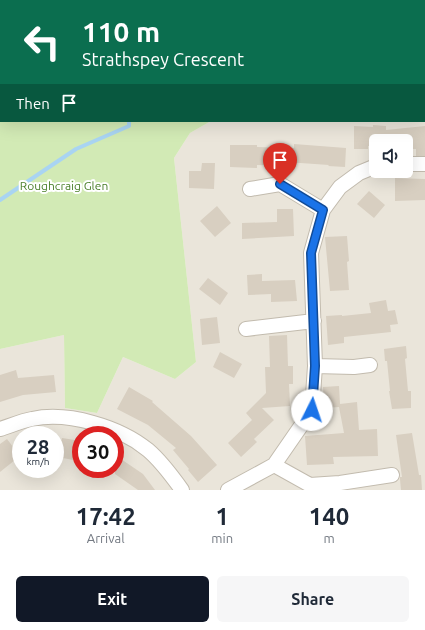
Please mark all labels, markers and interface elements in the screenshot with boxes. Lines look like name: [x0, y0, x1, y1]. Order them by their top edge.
icon: left: [16, 16, 68, 68]
text: 110 m: [82, 16, 160, 47]
text: Strathspey Crescent: [82, 49, 244, 69]
icon: arrive: [58, 92, 80, 114]
text: Then: [16, 95, 50, 112]
map controls: [369, 134, 413, 178]
button: sound: [369, 134, 413, 178]
pin: [263, 143, 297, 184]
icon: arrive: [269, 149, 291, 171]
park label: Roughcraig Glen: [20, 179, 108, 192]
position arrow: [291, 389, 333, 431]
speed limit sign: 30: [72, 426, 124, 478]
text: 28: [27, 435, 49, 458]
text: km/h: [26, 456, 50, 467]
text: 17:42: [76, 503, 136, 530]
text: 1: [215, 503, 229, 530]
text: 140: [309, 503, 349, 530]
text: Arrival: [87, 531, 125, 545]
text: min: [211, 531, 233, 545]
text: m: [323, 531, 335, 545]
button: Exit: [16, 576, 209, 622]
button: Share: [217, 576, 409, 622]

